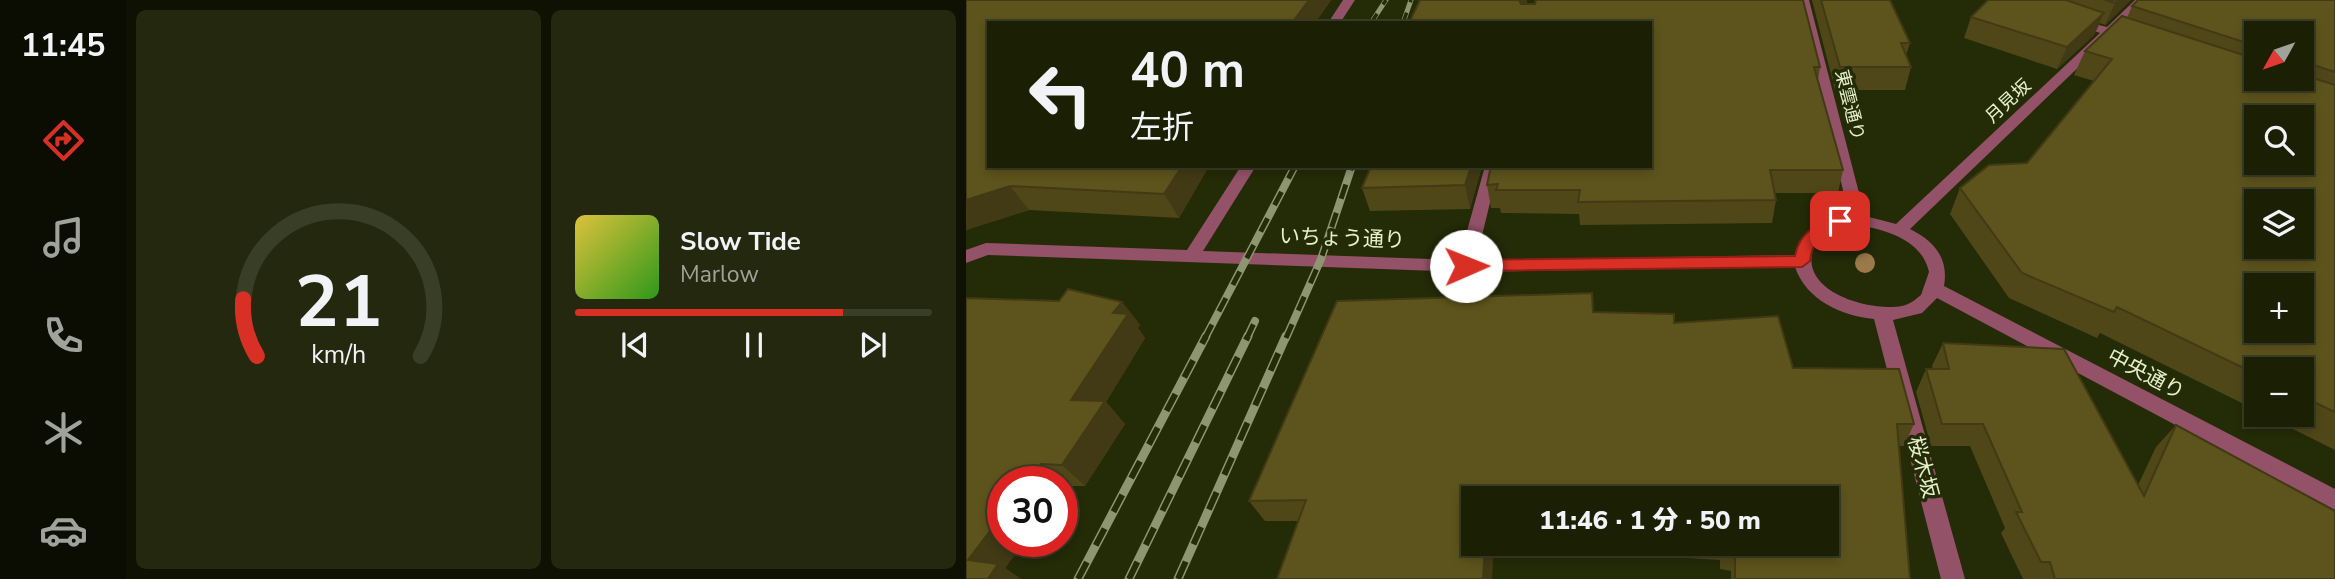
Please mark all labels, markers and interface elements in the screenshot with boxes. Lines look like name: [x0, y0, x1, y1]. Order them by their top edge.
north arrow: [2244, 21, 2314, 91]
map controls: [2244, 21, 2314, 427]
text: 11:45: [21, 24, 105, 67]
text: 40 m: [1130, 37, 1245, 104]
icon: left: [1015, 49, 1106, 140]
street label: 東雲通り: [1830, 67, 1870, 143]
street label: 月見坂: [1980, 74, 2036, 128]
button: search: [2244, 105, 2314, 175]
text: 左折: [1130, 106, 1194, 149]
icon: directions: [39, 116, 88, 165]
button: layers: [2244, 189, 2314, 259]
pin: [1810, 191, 1870, 251]
icon: arrive: [1821, 202, 1859, 240]
icon: music: [39, 213, 88, 262]
street label: いちょう通り: [1279, 222, 1405, 254]
text: Slow Tide: [680, 224, 801, 259]
position arrow: [1429, 229, 1503, 303]
text: 21: [295, 252, 382, 352]
text: Marlow: [680, 259, 759, 290]
button: +: [2244, 273, 2314, 343]
icon: phone: [39, 311, 88, 360]
icon: previous: [616, 326, 654, 364]
icon: pause: [735, 326, 773, 364]
icon: next: [854, 326, 892, 364]
text: km/h: [311, 337, 366, 371]
street label: 中央通り: [2102, 342, 2190, 406]
button: −: [2244, 357, 2314, 427]
icon: climate: [39, 408, 88, 457]
street label: 桜木坂: [1901, 433, 1945, 501]
speed limit sign: 30: [987, 466, 1078, 557]
text: 11:46 · 1 分 · 50 m: [1539, 503, 1761, 538]
icon: car: [39, 506, 88, 555]

